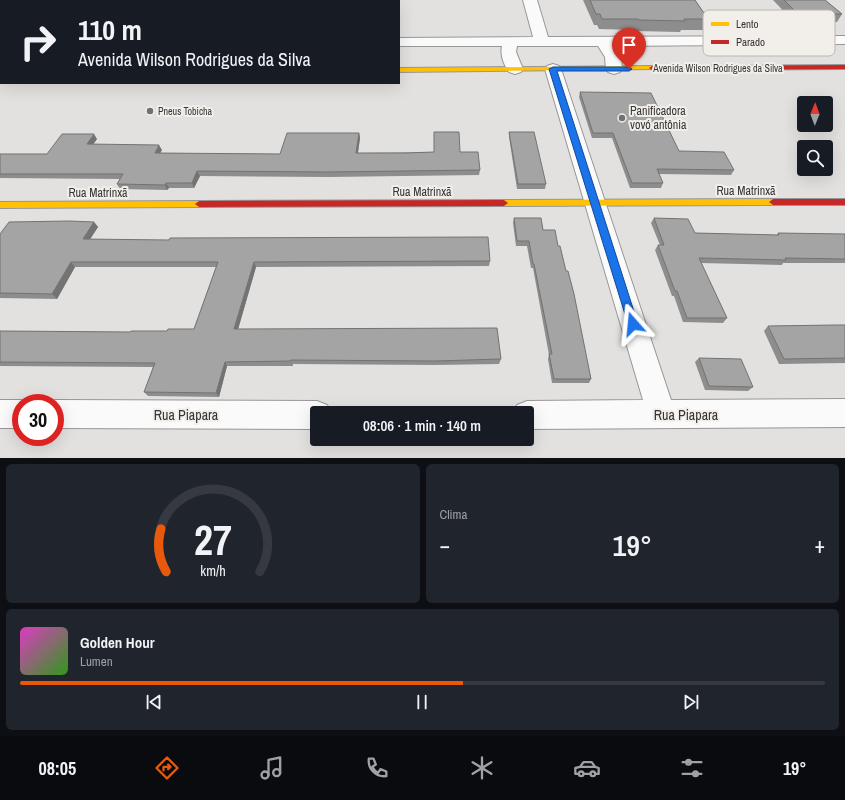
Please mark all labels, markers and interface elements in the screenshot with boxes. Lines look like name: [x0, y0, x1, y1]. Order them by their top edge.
legend: [703, 10, 835, 56]
text: 110 m: [78, 11, 142, 49]
icon: right: [12, 16, 64, 68]
text: Lento: [736, 17, 759, 31]
pin: [612, 28, 646, 69]
icon: arrive: [618, 34, 640, 56]
text: Parado: [736, 35, 765, 49]
text: Avenida Wilson Rodrigues da Silva: [78, 47, 311, 72]
street label: Avenida Wilson Rodrigues da Silva: [652, 62, 783, 75]
north arrow: [797, 96, 833, 132]
map controls: [797, 96, 833, 176]
place label: Panificadora vovó antônia: [630, 103, 687, 133]
place label: Pneus Tobicha: [158, 105, 213, 118]
marker: Pneus Tobicha: [145, 106, 155, 116]
marker: Panificadora vovó antônia: [617, 113, 627, 123]
button: search: [797, 140, 833, 176]
street label: Rua Matrinxã: [716, 183, 776, 199]
street label: Rua Matrinxã: [392, 184, 452, 200]
street label: Rua Matrinxã: [68, 185, 128, 201]
position arrow: [612, 303, 654, 345]
speed limit sign: 30: [12, 394, 64, 446]
street label: Rua Piapara: [154, 406, 219, 424]
street label: Rua Piapara: [654, 406, 719, 424]
text: 08:06 · 1 min · 140 m: [363, 415, 481, 436]
text: Clima: [440, 506, 467, 523]
text: 27: [194, 511, 232, 567]
text: 19°: [613, 525, 652, 565]
text: −: [440, 530, 450, 560]
text: +: [814, 530, 825, 560]
text: km/h: [200, 560, 225, 579]
text: Golden Hour: [80, 632, 155, 653]
text: Lumen: [80, 653, 113, 670]
icon: previous: [143, 691, 165, 713]
icon: pause: [411, 691, 433, 713]
icon: next: [680, 691, 702, 713]
icon: directions: [153, 754, 181, 782]
icon: music: [258, 754, 286, 782]
icon: phone: [363, 754, 391, 782]
icon: climate: [468, 754, 496, 782]
icon: car: [573, 754, 601, 782]
icon: filters: [678, 754, 706, 782]
text: 08:05: [38, 756, 76, 781]
text: 19°: [783, 756, 807, 781]

